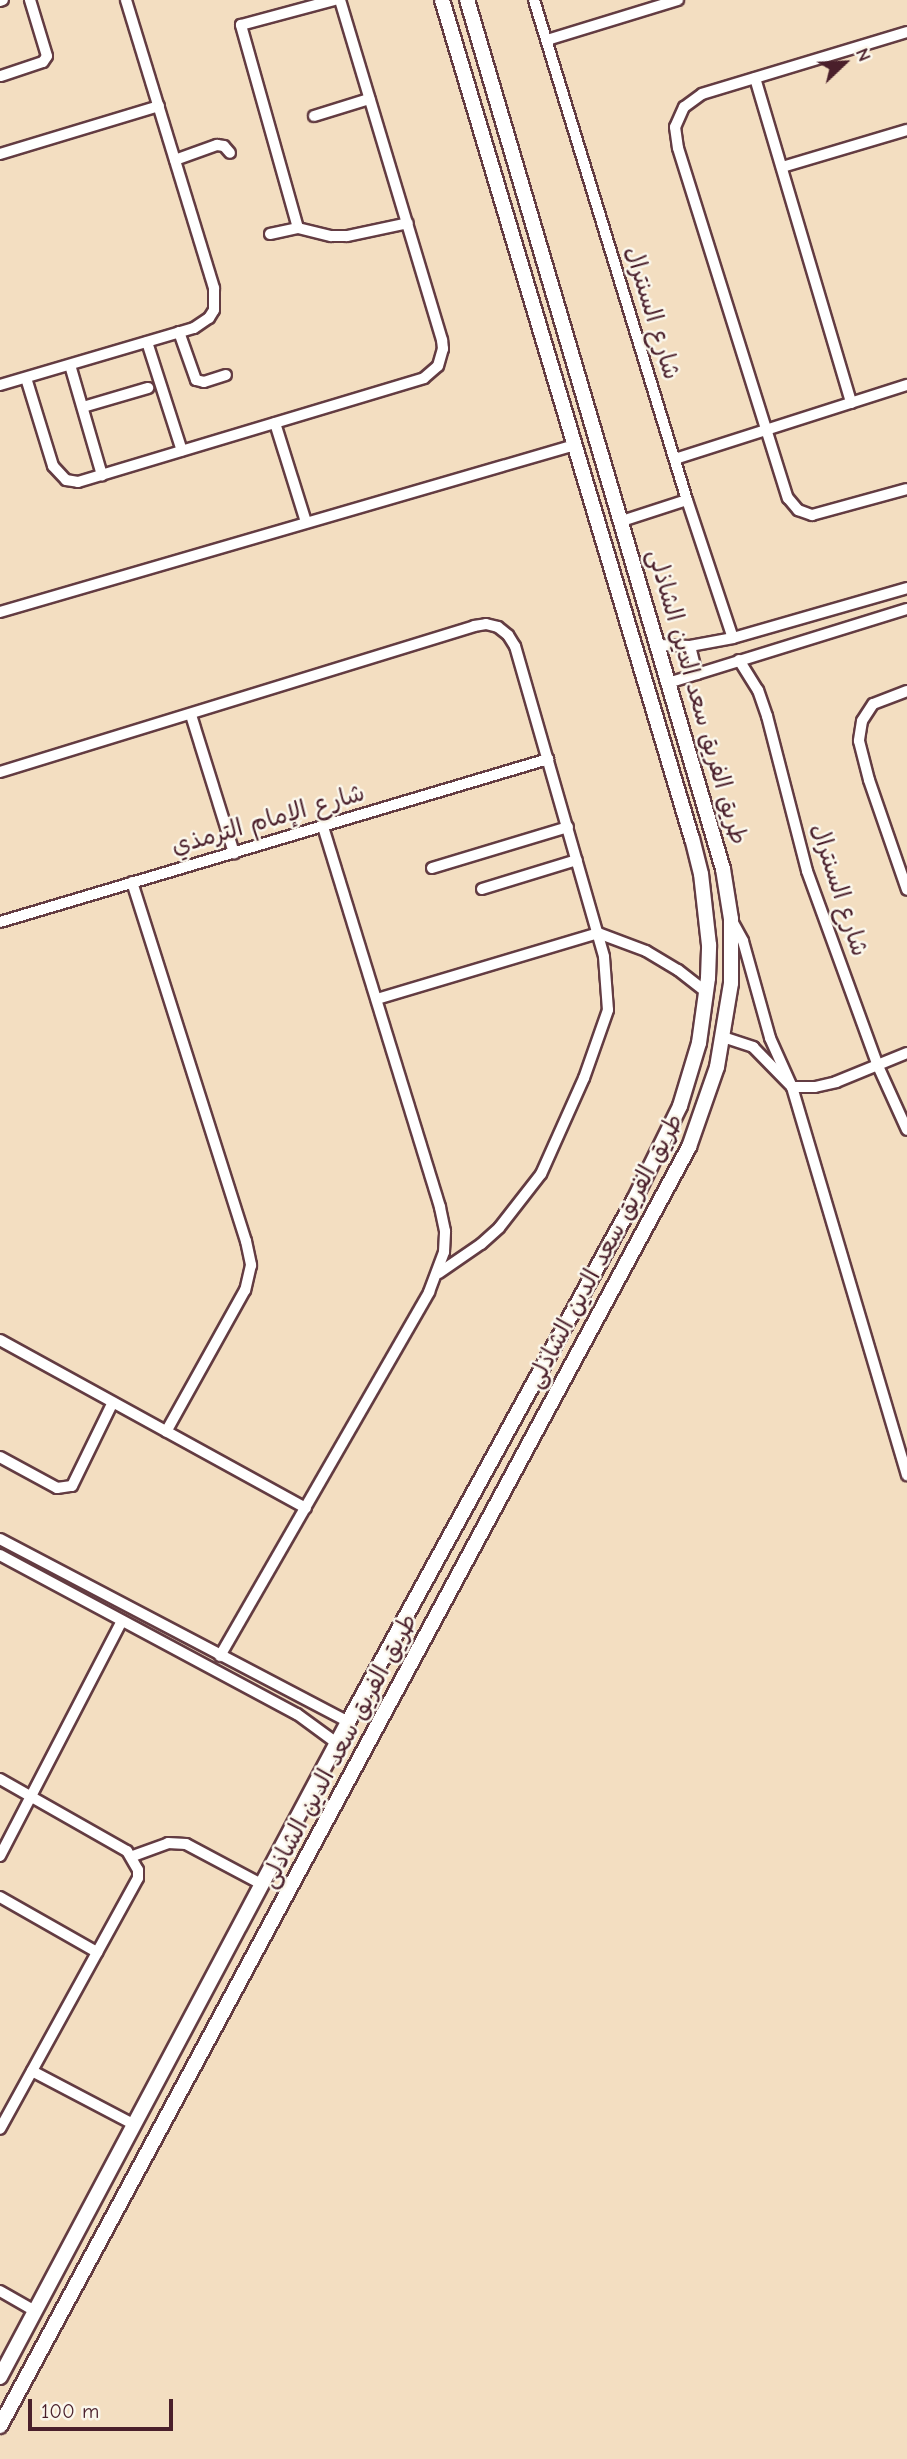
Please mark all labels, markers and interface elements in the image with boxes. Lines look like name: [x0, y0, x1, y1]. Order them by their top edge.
north arrow: [809, 28, 879, 98]
text: N: [851, 45, 876, 65]
street label: شارع السنترال: [618, 243, 686, 383]
street label: طريق الفريق سعد الدين الشاذلى: [641, 546, 753, 848]
street label: شارع الإمام الترمذي: [168, 779, 368, 861]
street label: شارع السنترال: [804, 820, 874, 960]
street label: طريق الفريق سعد الدين الشاذلى: [520, 1109, 690, 1393]
street label: طريق الفريق سعد الدين الشاذلى: [254, 1609, 424, 1893]
scale bar: [32, 2386, 177, 2430]
text: 100 m: [41, 2399, 99, 2423]

